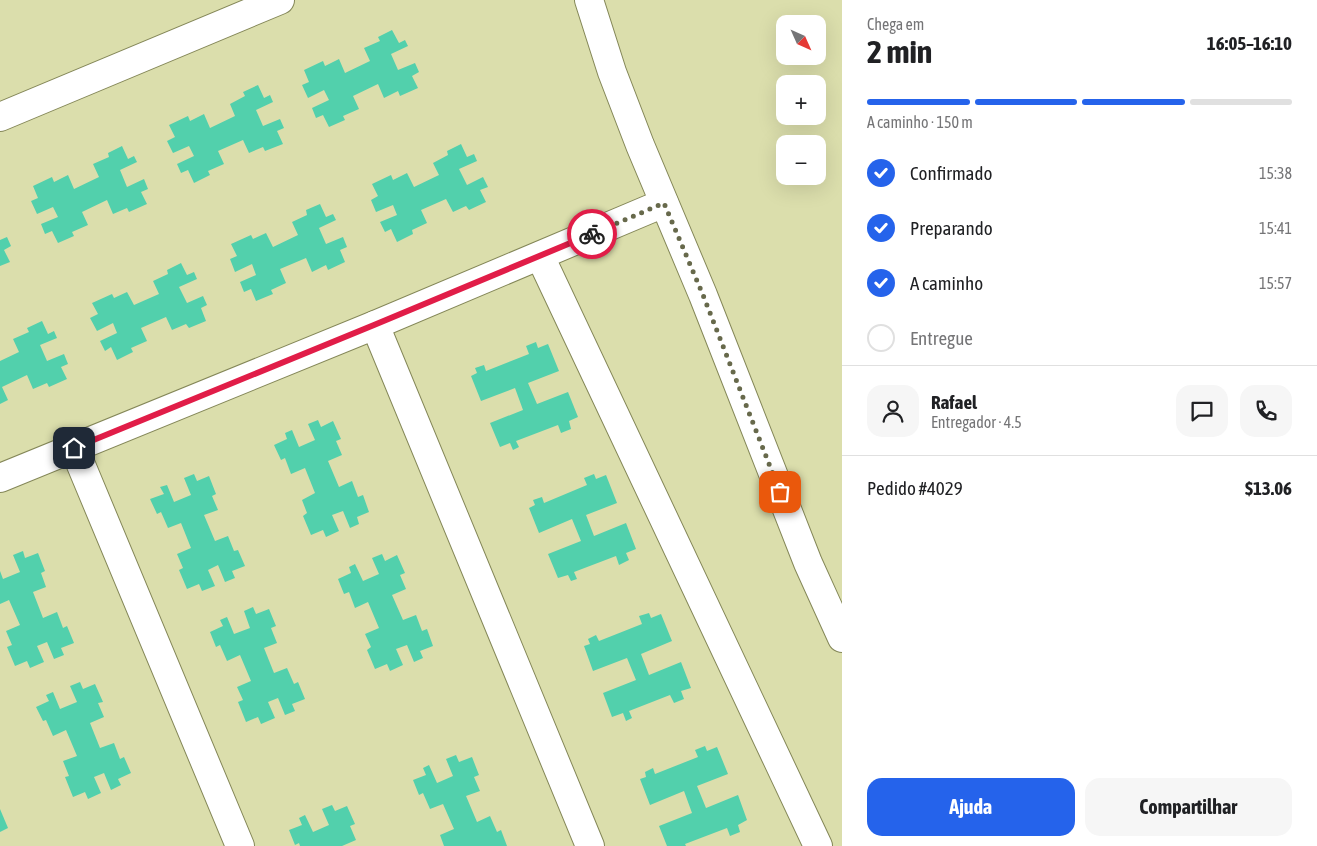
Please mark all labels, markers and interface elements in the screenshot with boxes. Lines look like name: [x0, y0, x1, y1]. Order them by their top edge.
north arrow: [776, 15, 826, 65]
map controls: [776, 15, 826, 185]
text: Chega em: [867, 15, 924, 33]
text: 16:05–16:10: [1207, 32, 1292, 54]
text: 2 min: [867, 33, 932, 70]
button: +: [776, 75, 826, 125]
text: A caminho · 150 m: [867, 113, 973, 131]
button: −: [776, 135, 826, 185]
icon: check: [867, 159, 895, 187]
text: Confirmado: [910, 162, 992, 184]
text: 15:38: [1259, 164, 1292, 182]
courier: [567, 209, 617, 259]
icon: check: [867, 214, 895, 242]
text: Preparando: [910, 217, 993, 239]
text: 15:41: [1259, 219, 1292, 237]
icon: bike: [578, 220, 606, 248]
icon: check: [867, 269, 895, 297]
text: A caminho: [910, 272, 983, 294]
text: 15:57: [1259, 274, 1292, 292]
text: Entregue: [910, 327, 973, 349]
button: person: [867, 385, 919, 437]
button: chat: [1176, 385, 1228, 437]
button: phone: [1240, 385, 1292, 437]
text: Rafael: [931, 391, 977, 413]
text: Entregador · 4.5: [931, 413, 1022, 431]
pin: [53, 427, 95, 469]
icon: home: [60, 434, 88, 462]
pin: [759, 471, 801, 513]
text: Pedido #4029: [867, 477, 963, 499]
text: $13.06: [1245, 477, 1292, 499]
icon: bag: [766, 478, 794, 506]
button: Ajuda: [867, 778, 1075, 836]
button: Compartilhar: [1085, 778, 1292, 836]

